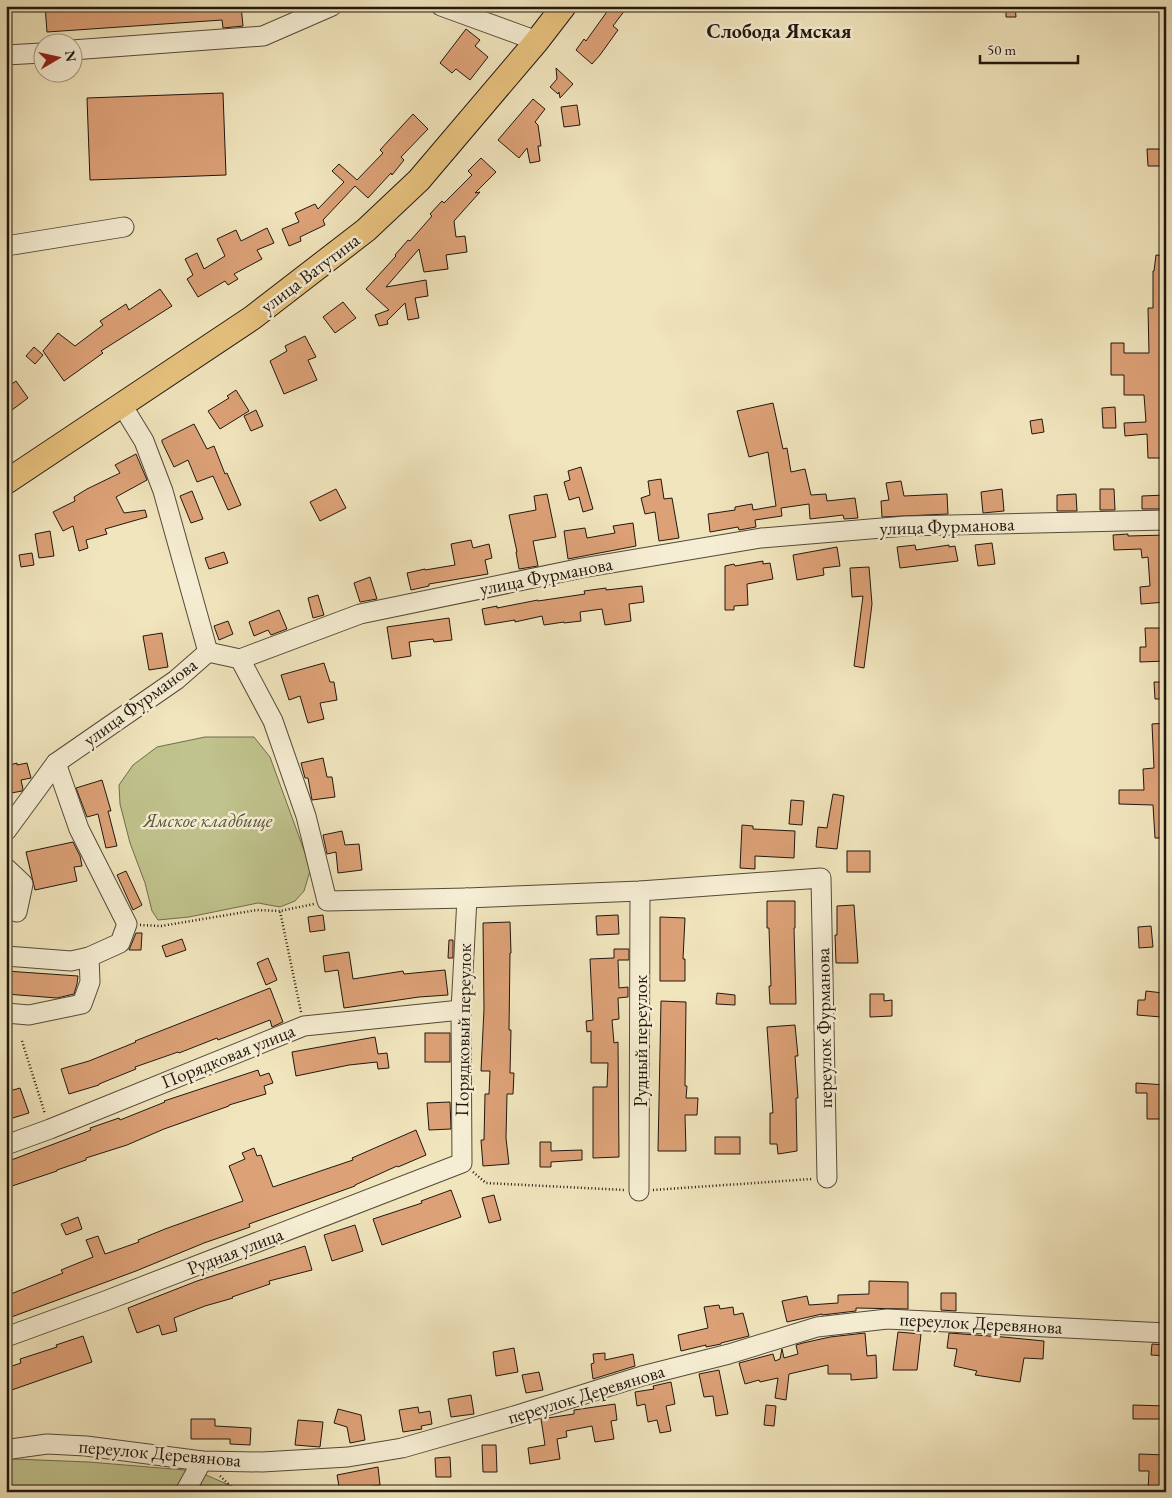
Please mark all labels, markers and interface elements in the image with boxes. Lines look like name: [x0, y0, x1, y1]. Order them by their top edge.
district label: Слобода Ямская: [706, 18, 852, 44]
north arrow: [32, 32, 82, 82]
scale bar: [980, 32, 1077, 64]
text: 50 m: [987, 40, 1016, 59]
text: N: [61, 49, 81, 64]
street label: улица Ватутина: [255, 227, 365, 319]
street label: улица Фурманова: [879, 511, 1015, 541]
street label: улица Фурманова: [477, 551, 615, 601]
street label: улица Фурманова: [78, 652, 202, 752]
park label: Ямское кладбище: [142, 808, 273, 833]
street label: Порядковый переулок: [449, 943, 477, 1117]
street label: переулок Фурманова: [810, 947, 838, 1108]
street label: Рудный переулок: [628, 975, 653, 1107]
street label: Порядковая улица: [157, 1018, 299, 1094]
street label: Рудная улица: [183, 1221, 287, 1281]
street label: переулок Деревянова: [899, 1306, 1063, 1340]
street label: переулок Деревянова: [504, 1358, 668, 1430]
street label: переулок Деревянова: [78, 1433, 243, 1473]

